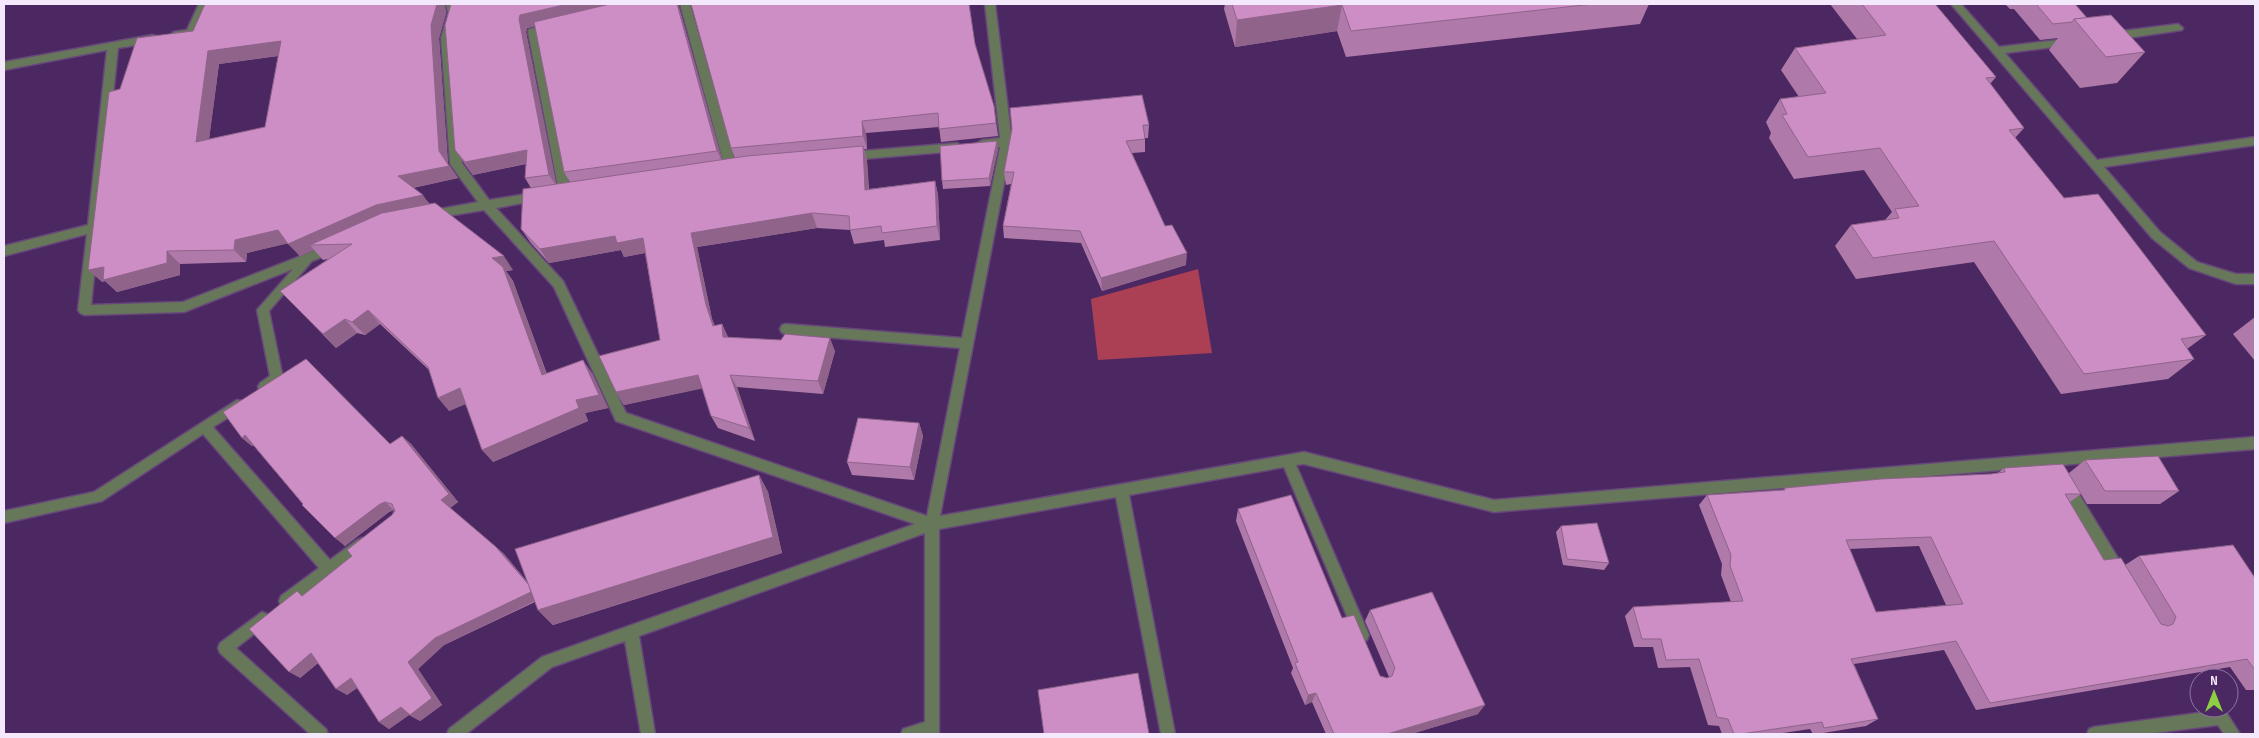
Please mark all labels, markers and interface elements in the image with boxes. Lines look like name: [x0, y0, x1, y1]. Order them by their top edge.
north arrow: [2189, 668, 2239, 718]
text: N: [2210, 672, 2218, 689]

